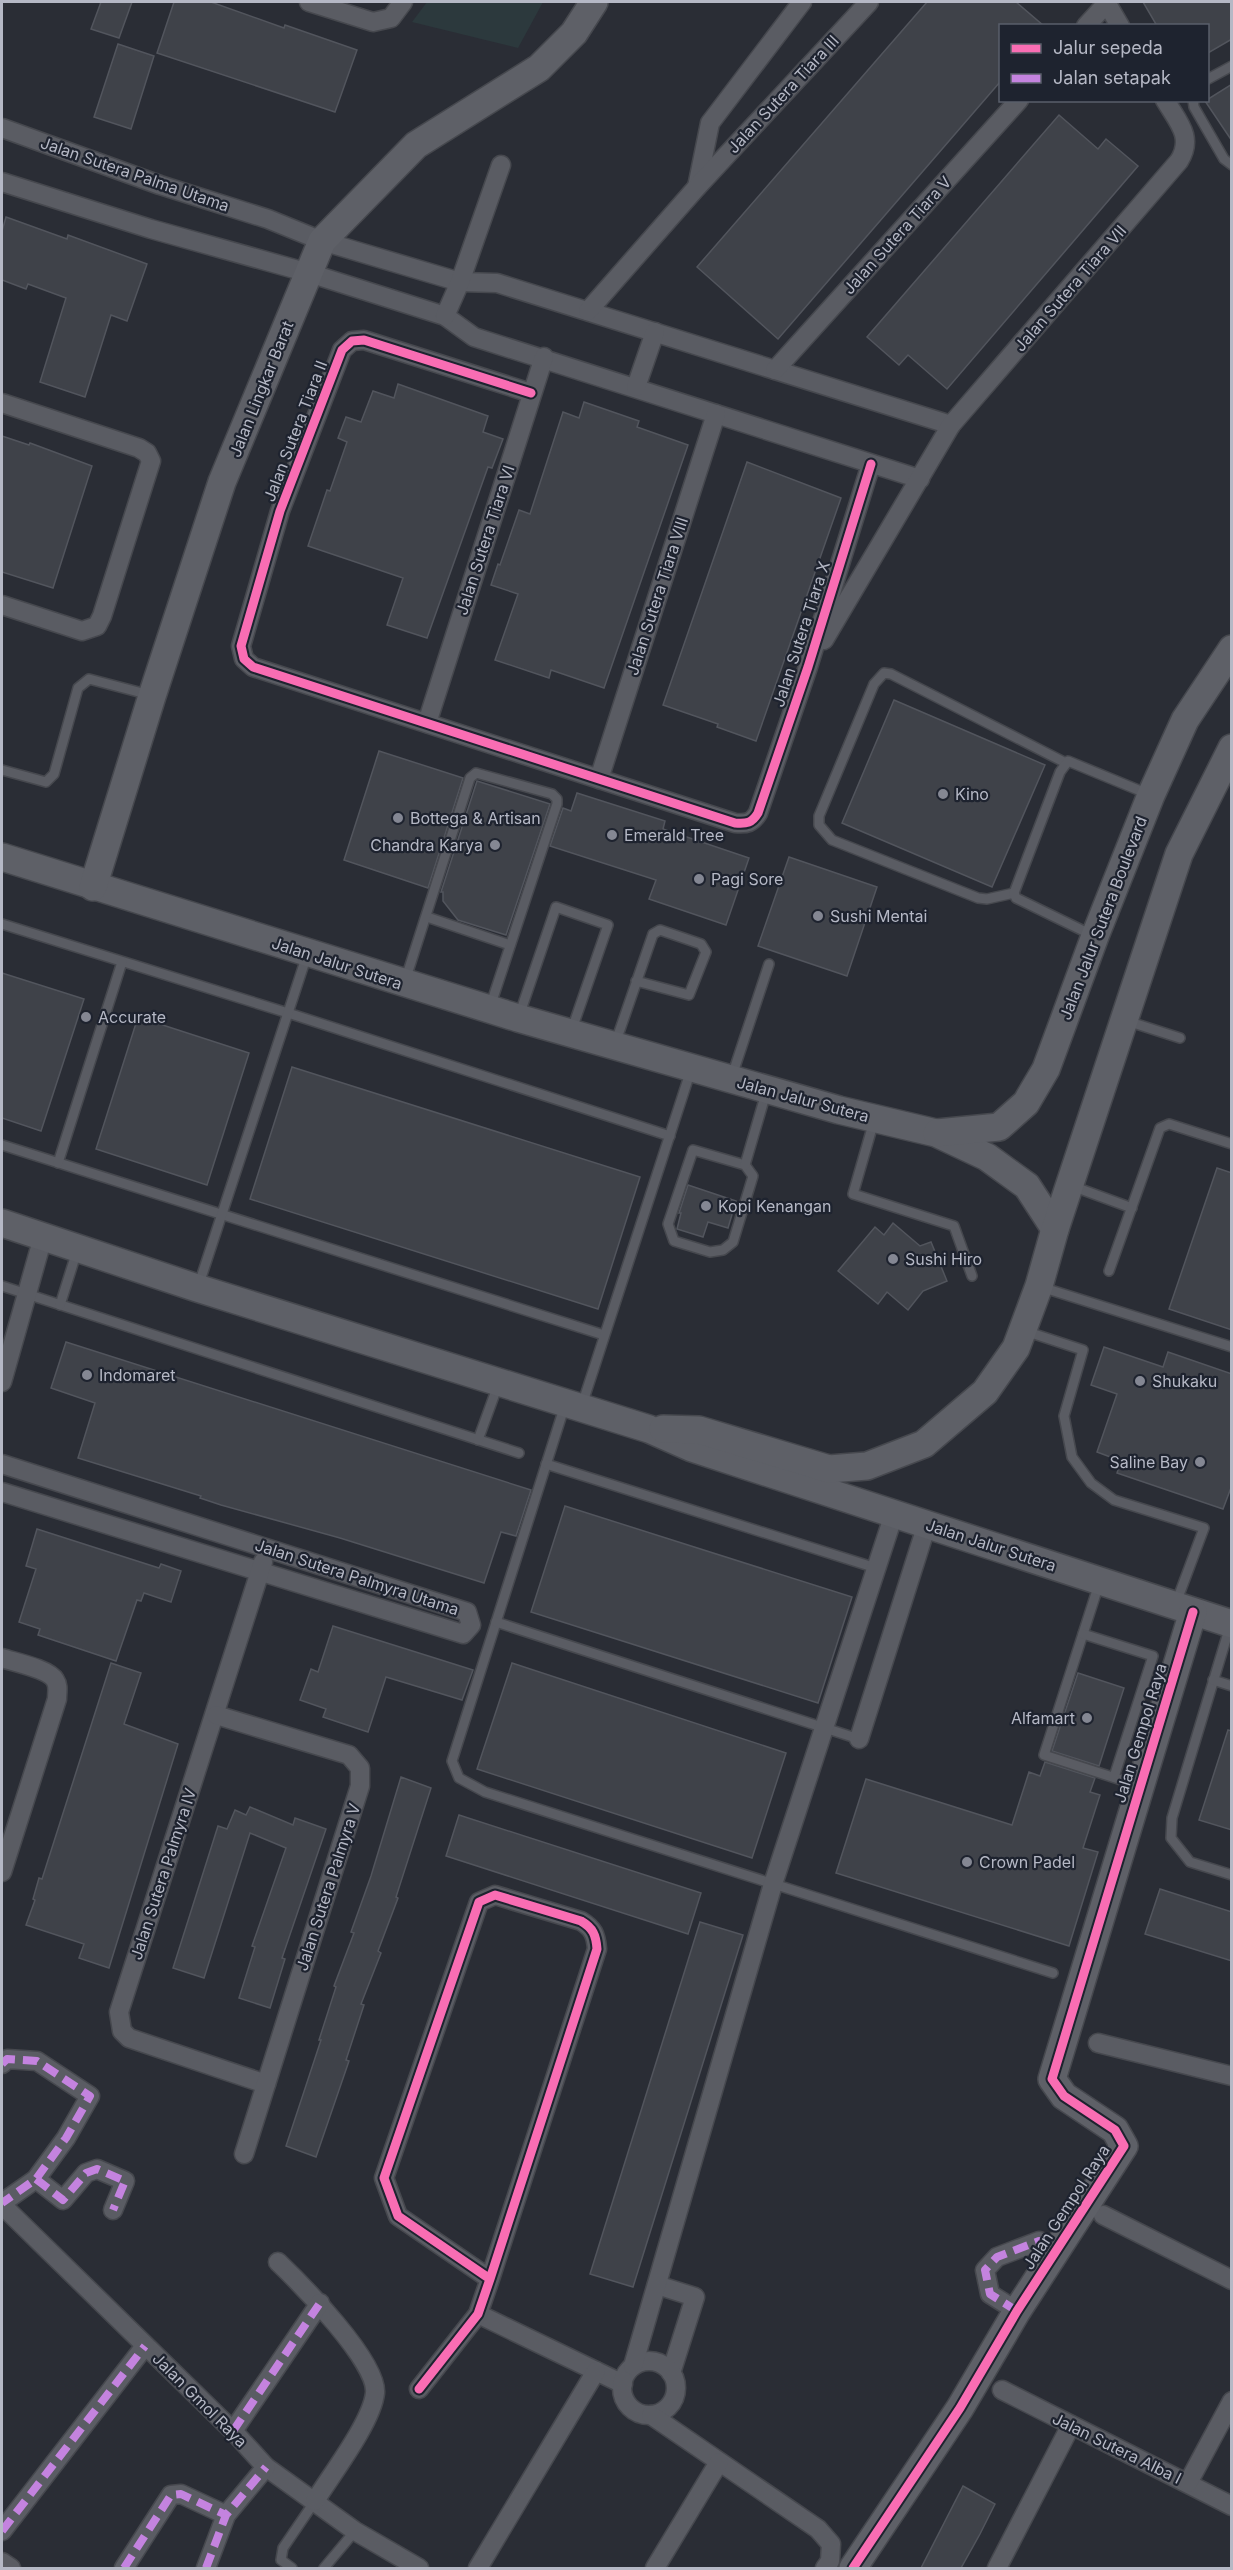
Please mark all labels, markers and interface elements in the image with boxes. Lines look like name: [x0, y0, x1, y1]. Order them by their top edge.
legend: [999, 24, 1209, 102]
street label: Jalan Sutera Tiara III: [723, 31, 843, 157]
text: Jalur sepeda: [1053, 37, 1163, 58]
text: Jalan setapak: [1053, 67, 1171, 88]
street label: Jalan Sutera Palma Utama: [38, 132, 232, 216]
street label: Jalan Sutera Tiara V: [839, 172, 955, 298]
street label: Jalan Sutera Tiara VII: [1010, 221, 1130, 355]
street label: Jalan Lingkar Barat: [225, 318, 297, 460]
street label: Jalan Sutera Tiara II: [259, 357, 331, 505]
street label: Jalan Sutera Tiara VI: [451, 462, 519, 618]
street label: Jalan Sutera Tiara VIII: [622, 514, 692, 678]
street label: Jalan Sutera Tiara X: [768, 558, 834, 709]
place label: Kino: [955, 784, 989, 804]
marker: Kino: [936, 787, 950, 801]
place label: Bottega & Artisan: [410, 808, 541, 828]
marker: Bottega & Artisan: [391, 811, 405, 825]
street label: Jalan Jalur Sutera Boulevard: [1055, 813, 1151, 1023]
place label: Emerald Tree: [624, 825, 724, 845]
marker: Emerald Tree: [605, 828, 619, 842]
place label: Chandra Karya: [370, 835, 483, 855]
marker: Chandra Karya: [488, 838, 502, 852]
place label: Pagi Sore: [711, 869, 783, 889]
marker: Pagi Sore: [692, 872, 706, 886]
place label: Sushi Mentai: [830, 906, 927, 926]
marker: Sushi Mentai: [811, 909, 825, 923]
street label: Jalan Jalur Sutera: [269, 932, 405, 994]
place label: Accurate: [98, 1007, 166, 1027]
marker: Accurate: [79, 1010, 93, 1024]
street label: Jalan Jalur Sutera: [735, 1072, 871, 1126]
place label: Kopi Kenangan: [718, 1196, 831, 1216]
marker: Kopi Kenangan: [699, 1199, 713, 1213]
place label: Sushi Hiro: [905, 1249, 982, 1269]
marker: Sushi Hiro: [886, 1252, 900, 1266]
place label: Indomaret: [99, 1365, 175, 1385]
marker: Indomaret: [80, 1368, 94, 1382]
place label: Shukaku: [1152, 1371, 1217, 1391]
marker: Shukaku: [1133, 1374, 1147, 1388]
place label: Saline Bay: [1110, 1452, 1188, 1472]
marker: Saline Bay: [1193, 1455, 1207, 1469]
street label: Jalan Jalur Sutera: [923, 1514, 1059, 1576]
street label: Jalan Sutera Palmyra Utama: [253, 1535, 461, 1619]
street label: Jalan Gempol Raya: [1109, 1661, 1171, 1805]
place label: Alfamart: [1011, 1708, 1075, 1728]
marker: Alfamart: [1080, 1711, 1094, 1725]
street label: Jalan Sutera Palmyra IV: [126, 1786, 200, 1962]
street label: Jalan Sutera Palmyra V: [291, 1801, 365, 1973]
place label: Crown Padel: [979, 1852, 1075, 1872]
marker: Crown Padel: [960, 1855, 974, 1869]
street label: Jalan Gempol Raya: [1018, 2141, 1114, 2273]
street label: Jalan Gmol Raya: [148, 2348, 252, 2452]
street label: Jalan Sutera Alba I: [1049, 2408, 1185, 2488]

